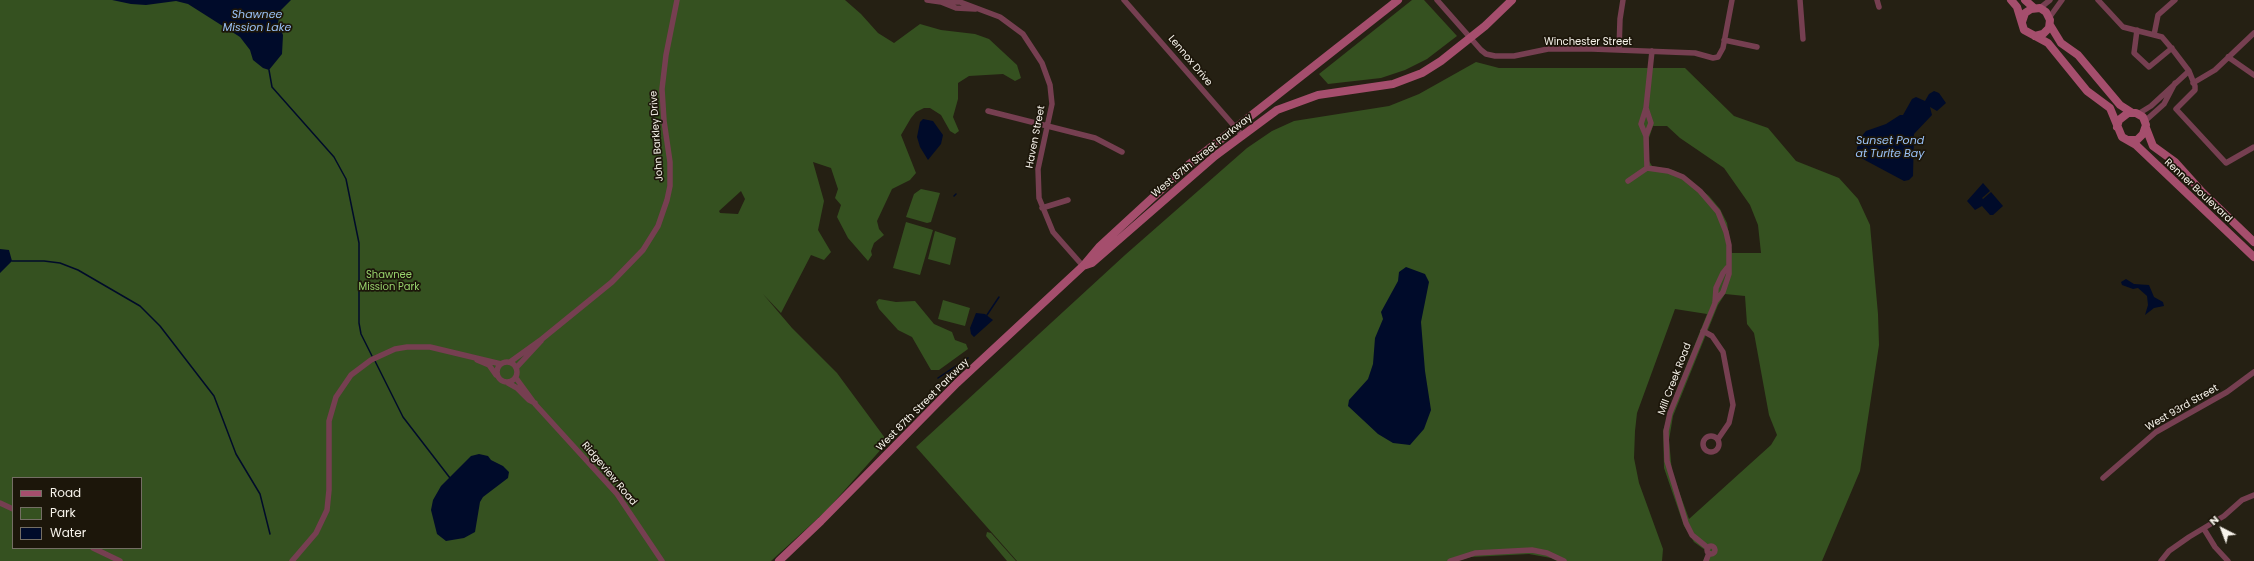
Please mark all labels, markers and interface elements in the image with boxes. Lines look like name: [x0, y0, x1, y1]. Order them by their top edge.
water label: Shawnee Mission Lake: [223, 8, 291, 34]
street label: Lennox Drive: [1165, 33, 1215, 89]
street label: Winchester Street: [1544, 36, 1632, 48]
street label: John Barkley Drive: [648, 90, 666, 182]
street label: Haven Street: [1024, 105, 1048, 169]
street label: West 87th Street Parkway: [1149, 112, 1255, 200]
water label: Sunset Pond at Turlte Bay: [1856, 134, 1924, 160]
street label: Renner Boulevard: [2162, 157, 2234, 225]
park label: Shawnee Mission Park: [359, 269, 419, 292]
street label: Mill Creek Road: [1656, 341, 1694, 417]
street label: West 87th Street Parkway: [874, 356, 972, 454]
street label: West 93rd Street: [2143, 382, 2221, 434]
street label: Ridgeview Road: [579, 440, 639, 508]
legend: [12, 477, 142, 549]
text: Road: [50, 484, 81, 501]
text: Park: [50, 504, 76, 521]
north arrow: [2202, 509, 2242, 549]
text: N: [2206, 511, 2222, 529]
text: Water: [50, 524, 86, 541]

